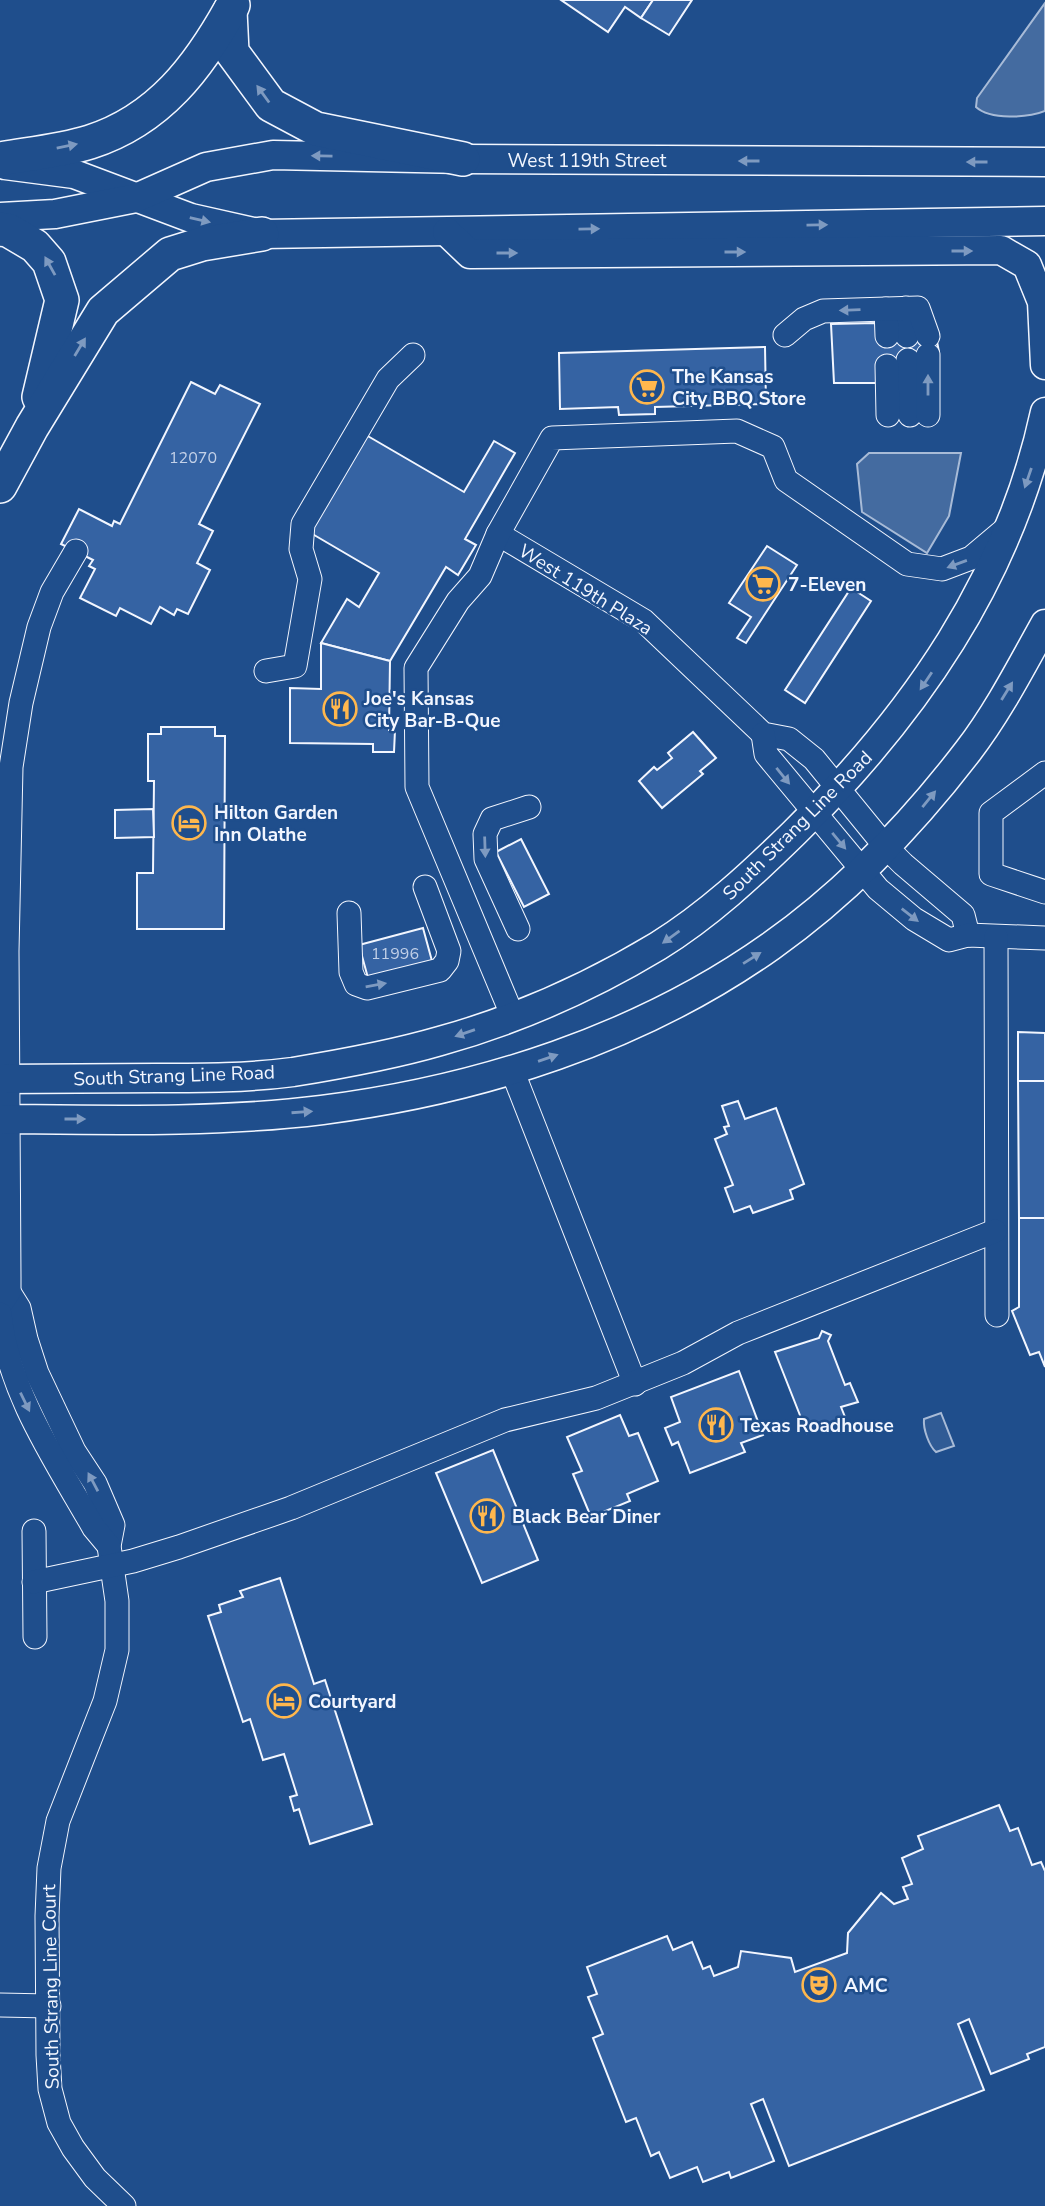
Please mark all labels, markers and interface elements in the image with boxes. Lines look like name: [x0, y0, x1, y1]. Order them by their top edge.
one-way arrow: [256, 85, 270, 103]
one-way arrow: [56, 141, 78, 152]
street label: West 119th Street: [508, 148, 667, 174]
one-way arrow: [310, 151, 332, 162]
one-way arrow: [738, 155, 760, 166]
one-way arrow: [966, 156, 988, 167]
one-way arrow: [189, 215, 211, 226]
one-way arrow: [806, 219, 828, 231]
one-way arrow: [578, 224, 600, 235]
one-way arrow: [951, 245, 973, 257]
one-way arrow: [724, 246, 746, 258]
one-way arrow: [496, 247, 518, 259]
one-way arrow: [44, 257, 56, 276]
one-way arrow: [839, 304, 861, 315]
one-way arrow: [74, 338, 87, 357]
place label: The Kansas City BBQ Store: [672, 364, 806, 412]
supermarket icon: The Kansas City BBQ Store: [628, 368, 666, 406]
one-way arrow: [922, 374, 934, 396]
house number: 12070: [169, 447, 217, 469]
one-way arrow: [1022, 468, 1033, 489]
street label: West 119th Plaza: [513, 538, 657, 642]
one-way arrow: [946, 558, 967, 569]
supermarket icon: 7-Eleven: [744, 565, 782, 603]
place label: 7-Eleven: [788, 572, 866, 598]
one-way arrow: [919, 672, 933, 690]
one-way arrow: [1000, 682, 1013, 701]
place label: Joe's Kansas City Bar-B-Que: [363, 686, 501, 734]
restaurant icon: Joe's Kansas City Bar-B-Que: [321, 690, 359, 728]
street label: South Strang Line Road: [717, 745, 878, 906]
one-way arrow: [776, 766, 791, 784]
one-way arrow: [921, 790, 936, 807]
place label: Hilton Garden Inn Olathe: [214, 800, 338, 848]
hotel icon: Hilton Garden Inn Olathe: [170, 804, 208, 842]
one-way arrow: [831, 832, 846, 849]
one-way arrow: [480, 836, 491, 858]
one-way arrow: [900, 908, 918, 923]
one-way arrow: [662, 929, 680, 943]
house number: 11996: [371, 943, 419, 965]
one-way arrow: [742, 952, 761, 965]
one-way arrow: [365, 979, 387, 990]
one-way arrow: [455, 1028, 476, 1039]
one-way arrow: [537, 1052, 558, 1063]
street label: South Strang Line Road: [73, 1059, 275, 1093]
one-way arrow: [291, 1106, 313, 1117]
one-way arrow: [64, 1113, 86, 1125]
one-way arrow: [19, 1392, 31, 1412]
restaurant icon: Texas Roadhouse: [697, 1406, 735, 1444]
place label: Texas Roadhouse: [740, 1413, 894, 1439]
one-way arrow: [87, 1472, 99, 1492]
restaurant icon: Black Bear Diner: [468, 1497, 506, 1535]
place label: Black Bear Diner: [512, 1504, 661, 1530]
hotel icon: Courtyard: [265, 1682, 303, 1720]
place label: Courtyard: [308, 1689, 397, 1715]
street label: South Strang Line Court: [36, 1884, 66, 2090]
theatre icon: AMC: [800, 1966, 838, 2004]
place label: AMC: [844, 1973, 888, 1999]

